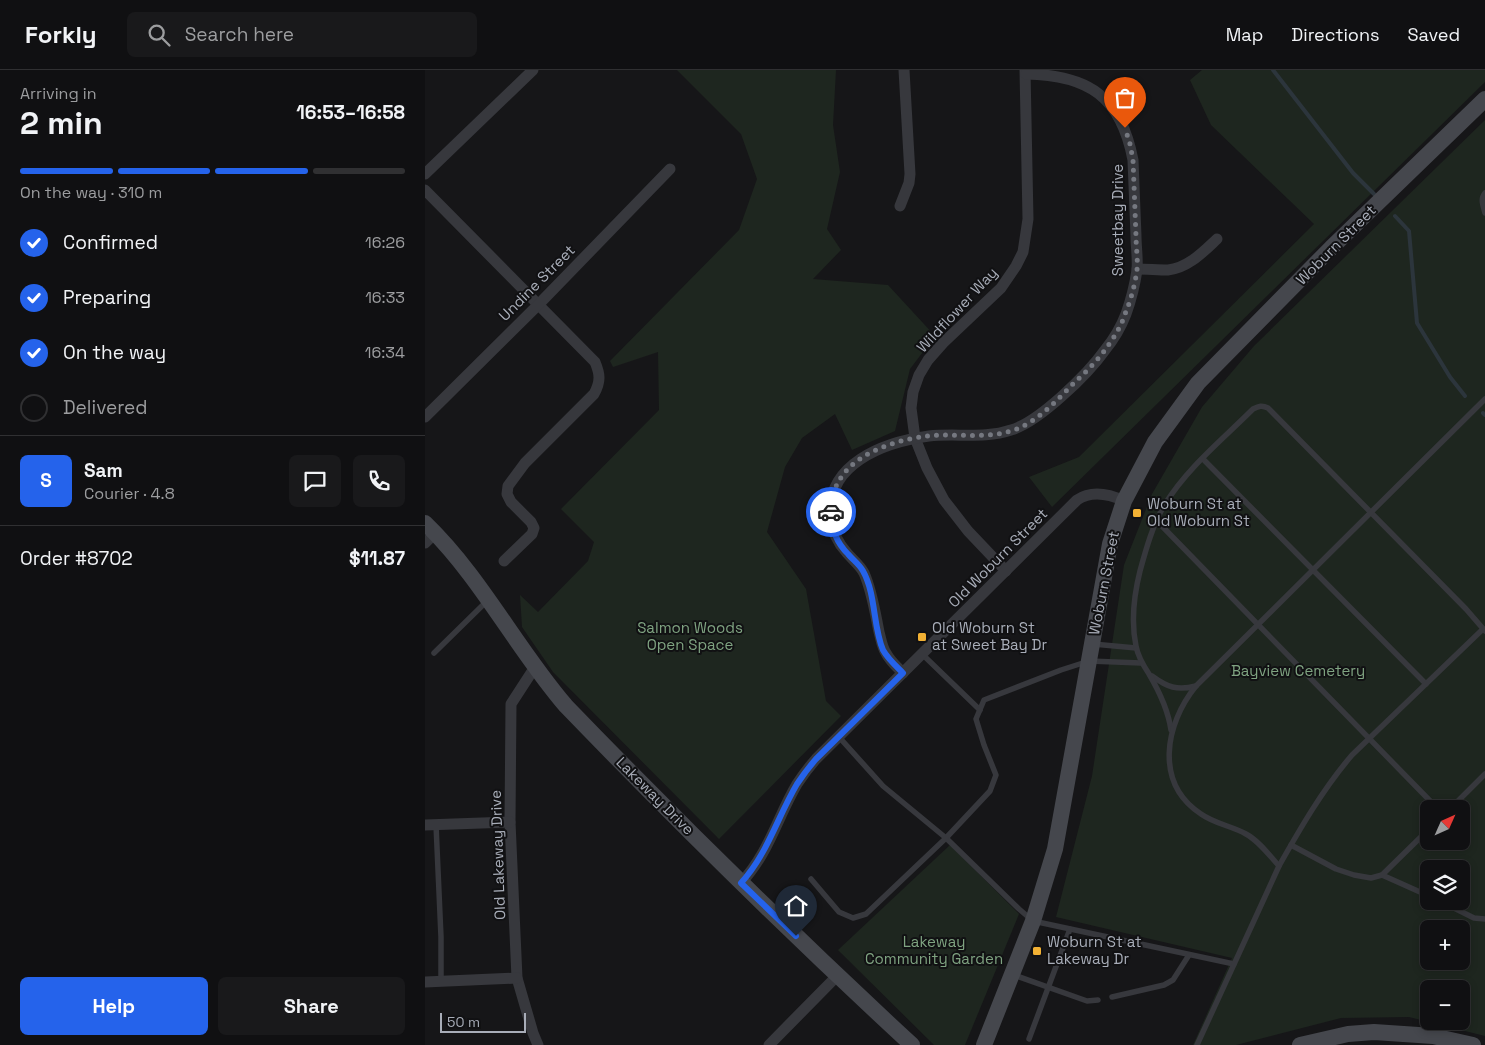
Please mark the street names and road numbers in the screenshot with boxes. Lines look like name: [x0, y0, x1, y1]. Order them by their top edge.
street label: Sweetbay Drive: [1108, 164, 1127, 276]
street label: Woburn Street: [1292, 201, 1380, 289]
street label: Undine Street: [494, 240, 579, 325]
street label: Wildflower Way: [912, 263, 1001, 356]
street label: Old Woburn Street: [944, 504, 1051, 611]
street label: Woburn Street: [1084, 529, 1123, 637]
street label: Lakeway Drive: [612, 753, 698, 839]
street label: Old Lakeway Drive: [486, 790, 509, 920]

